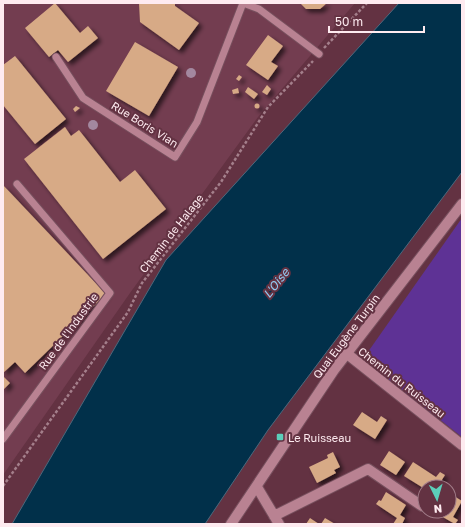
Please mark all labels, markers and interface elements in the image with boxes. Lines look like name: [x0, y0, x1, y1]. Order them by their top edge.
scale bar: [329, 8, 424, 34]
text: 50 m: [335, 14, 363, 29]
street label: Rue Boris Vian: [109, 98, 181, 150]
street label: Chemin de Halage: [136, 191, 206, 275]
water label: L'Oise: [260, 264, 293, 301]
street label: Rue de l'Industrie: [36, 290, 100, 372]
street label: Quai Eugène Turpin: [310, 291, 382, 381]
street label: Chemin du Ruisseau: [356, 344, 448, 420]
place label: Le Ruisseau: [288, 431, 351, 444]
marker: Le Ruisseau: [275, 432, 285, 442]
north arrow: [417, 479, 457, 519]
text: N: [433, 503, 443, 516]

